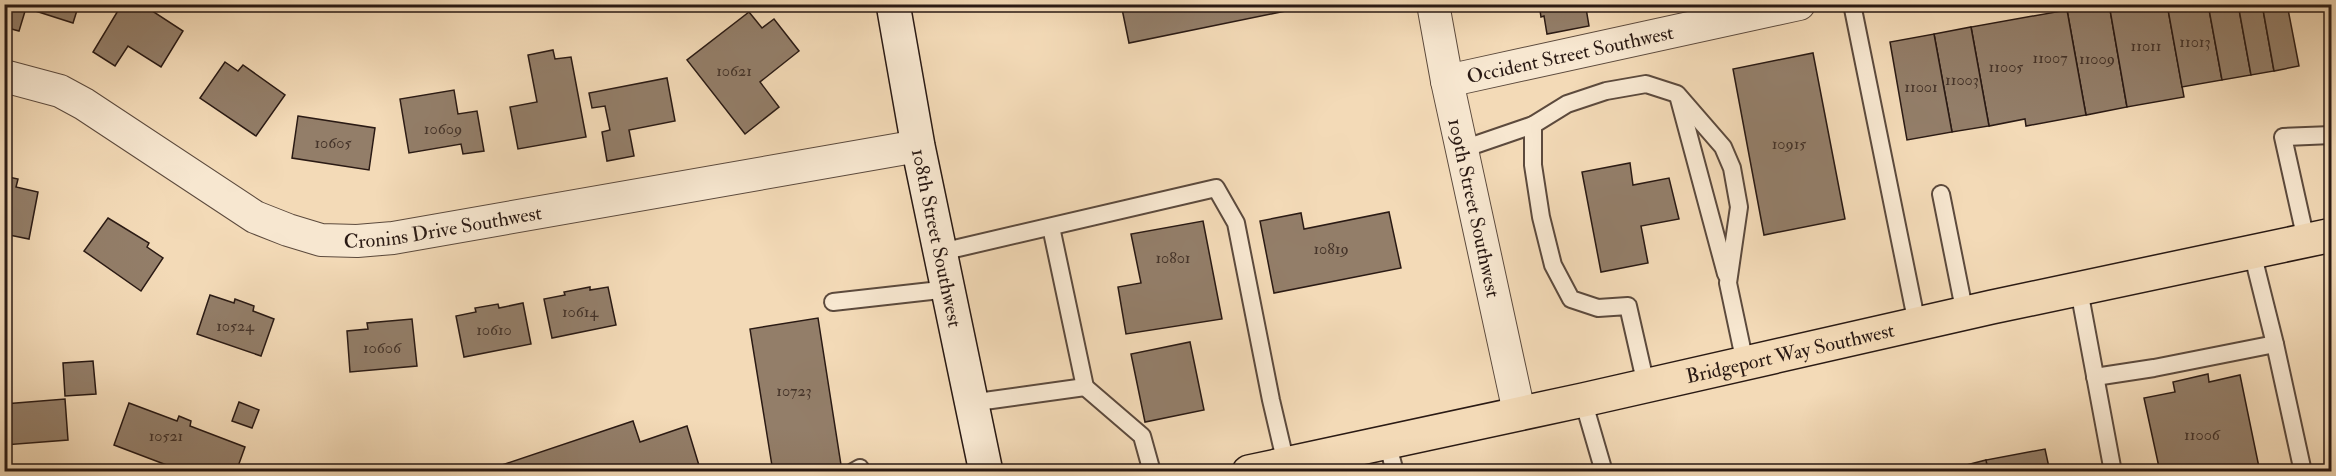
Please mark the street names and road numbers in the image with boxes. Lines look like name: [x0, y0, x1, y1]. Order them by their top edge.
street label: Occident Street Southwest: [1464, 19, 1676, 89]
street label: 109th Street Southwest: [1443, 116, 1506, 300]
street label: 108th Street Southwest: [906, 146, 968, 330]
street label: Cronins Drive Southwest: [343, 200, 544, 254]
street label: Bridgeport Way Southwest: [1683, 317, 1897, 389]

